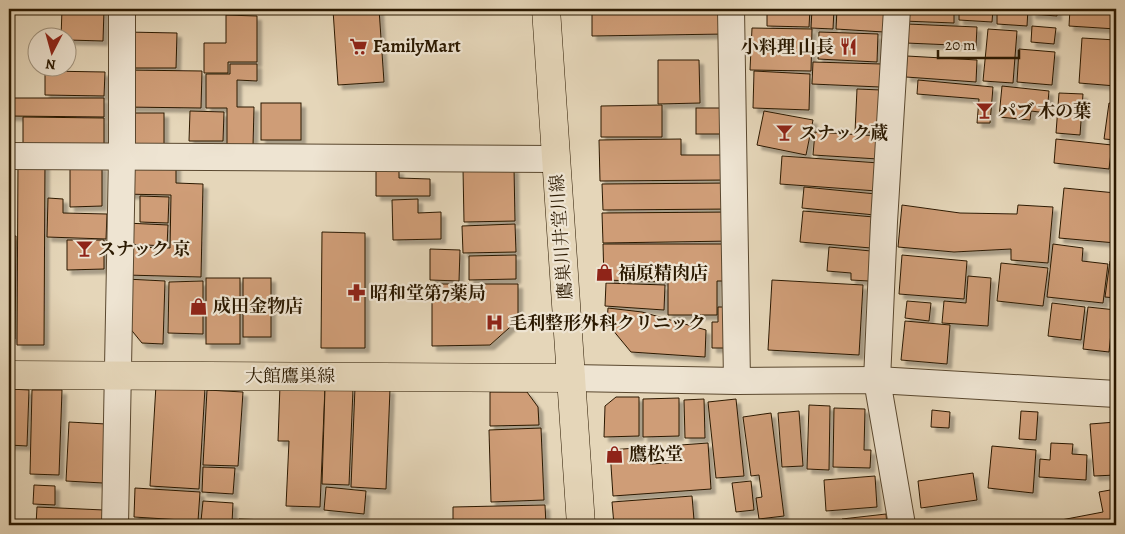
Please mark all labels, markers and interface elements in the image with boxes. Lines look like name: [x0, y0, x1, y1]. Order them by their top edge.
north arrow: [28, 28, 78, 78]
scale bar: [938, 28, 1019, 60]
place label: FamilyMart: [373, 34, 461, 58]
place label: 小料理 山長: [741, 35, 834, 59]
text: 20 m: [945, 35, 976, 55]
supermarket icon: FamilyMart: [349, 36, 369, 56]
restaurant icon: 小料理 山長: [838, 37, 858, 57]
text: N: [45, 54, 57, 74]
place label: パブ 木の葉: [998, 99, 1091, 123]
bar icon: パブ 木の葉: [974, 101, 994, 121]
place label: スナック蔵: [799, 121, 888, 145]
bar icon: スナック蔵: [775, 123, 795, 143]
street label: 鷹巣川井堂川線: [545, 173, 577, 301]
place label: スナック 京: [98, 237, 190, 261]
bar icon: スナック 京: [74, 239, 94, 259]
place label: 福原精肉店: [618, 261, 708, 285]
shop icon: 福原精肉店: [594, 263, 614, 283]
place label: 昭和堂第7薬局: [370, 281, 486, 305]
pharmacy icon: 昭和堂第7薬局: [346, 283, 366, 303]
place label: 成田金物店: [213, 294, 303, 318]
shop icon: 成田金物店: [189, 296, 209, 316]
place label: 毛利整形外科クリニック: [509, 311, 706, 335]
hospital icon: 毛利整形外科クリニック: [485, 313, 505, 333]
street label: 大館鷹巣線: [245, 364, 335, 388]
place label: 鷹松堂: [629, 442, 683, 466]
shop icon: 鷹松堂: [605, 444, 625, 464]

